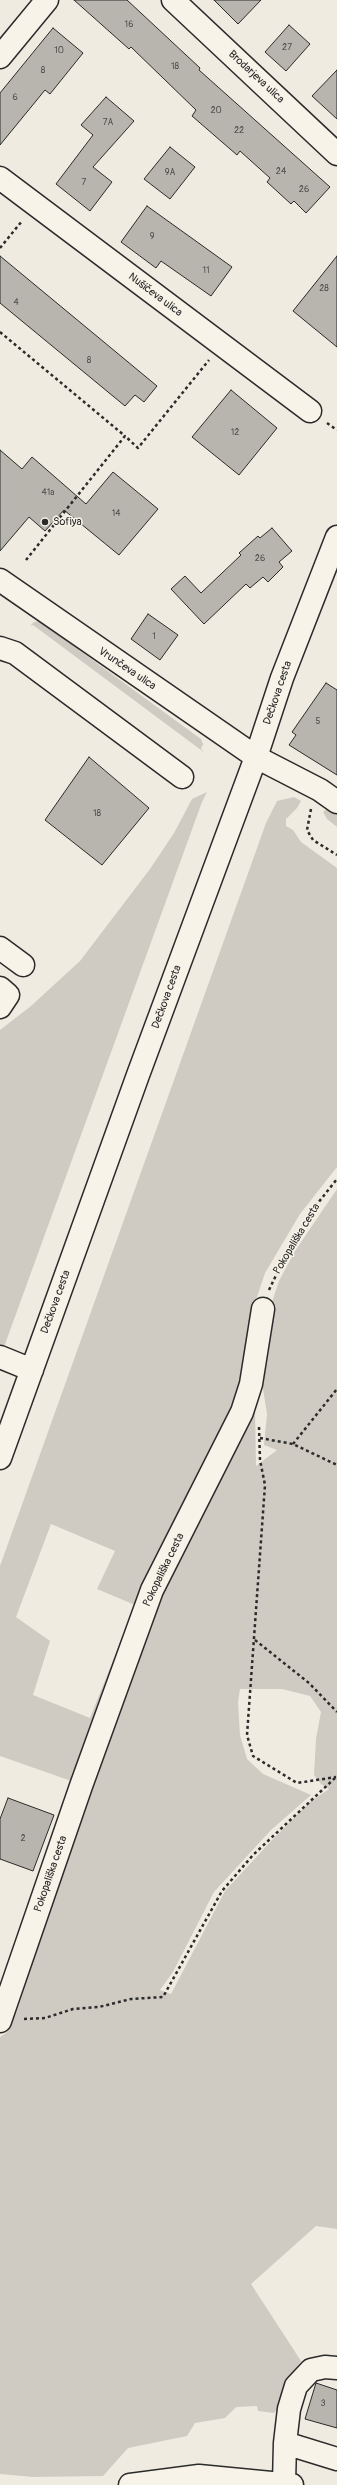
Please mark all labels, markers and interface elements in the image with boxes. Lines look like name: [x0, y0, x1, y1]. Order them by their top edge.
house number: 16: [125, 20, 133, 30]
house number: 27: [282, 43, 292, 53]
house number: 10: [54, 46, 64, 56]
street label: Brodarjeva ulica: [225, 48, 287, 106]
house number: 18: [171, 62, 179, 72]
house number: 8: [41, 66, 45, 76]
house number: 6: [12, 93, 18, 103]
house number: 20: [210, 106, 222, 116]
house number: 7A: [103, 118, 113, 128]
house number: 22: [234, 126, 244, 136]
house number: 24: [276, 167, 286, 177]
house number: 9A: [165, 168, 175, 178]
house number: 7: [82, 178, 86, 188]
house number: 26: [299, 185, 309, 195]
house number: 9: [150, 232, 154, 242]
house number: 11: [202, 266, 210, 276]
street label: Nušičeva ulica: [125, 270, 185, 320]
house number: 28: [319, 284, 329, 294]
house number: 4: [13, 298, 19, 308]
house number: 8: [87, 356, 91, 366]
house number: 12: [231, 428, 239, 438]
house number: 41a: [42, 488, 54, 498]
house number: 14: [112, 509, 120, 519]
place label: Sofiya: [53, 515, 82, 529]
marker: Sofiya: [40, 517, 50, 527]
house number: 26: [255, 554, 265, 564]
house number: 1: [152, 632, 156, 642]
street label: Vrunčeva ulica: [96, 645, 158, 693]
street label: Dečkova cesta: [261, 659, 295, 727]
house number: 5: [316, 717, 320, 727]
house number: 18: [93, 809, 101, 819]
street label: Dečkova cesta: [149, 964, 185, 1030]
street label: Pokopališka cesta: [271, 1201, 323, 1277]
street label: Dečkova cesta: [38, 1269, 74, 1335]
street label: Pokopališka cesta: [141, 1531, 187, 1609]
house number: 2: [20, 1834, 26, 1844]
street label: Pokopališka cesta: [32, 1834, 70, 1914]
house number: 3: [320, 2399, 326, 2409]

